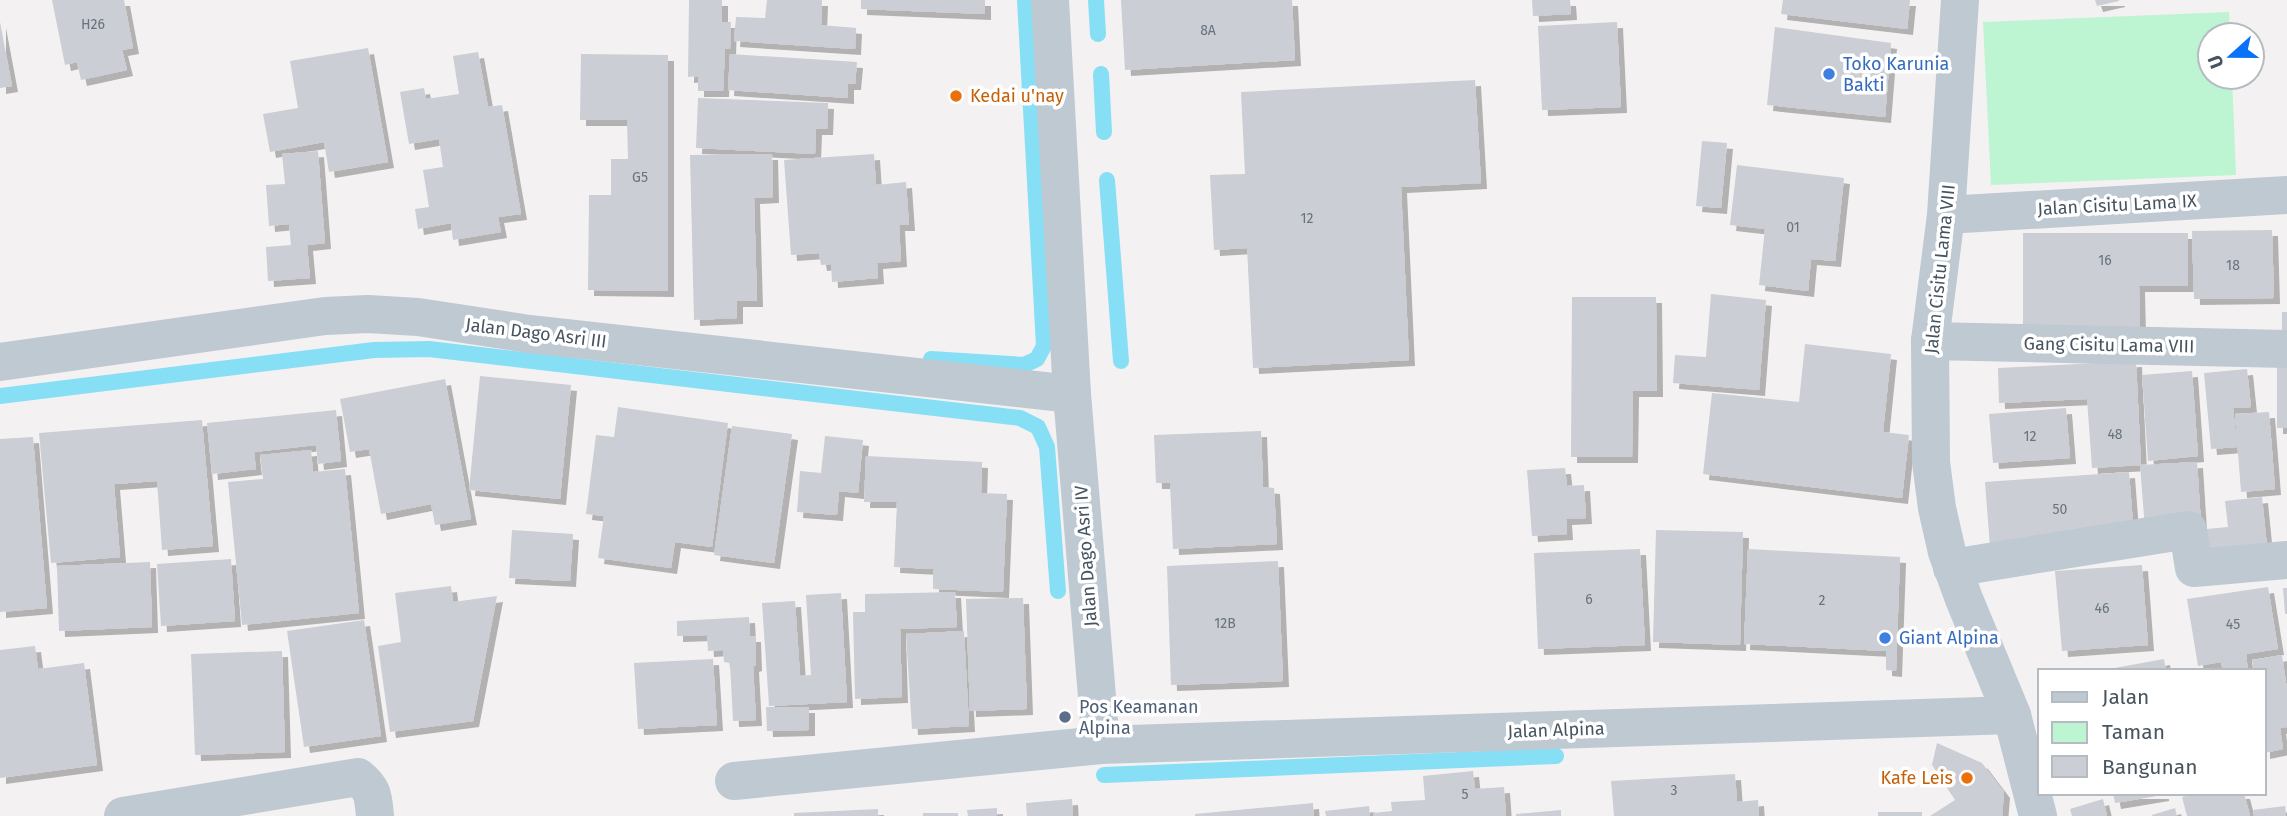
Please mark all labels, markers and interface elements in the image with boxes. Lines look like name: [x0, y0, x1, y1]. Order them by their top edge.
house number: H26: [81, 16, 105, 33]
north arrow: [2196, 21, 2266, 91]
house number: 8A: [1200, 22, 1216, 39]
text: U: [2203, 52, 2229, 72]
place label: Toko Karunia Bakti: [1843, 53, 1949, 96]
marker: Toko Karunia Bakti: [1821, 66, 1837, 82]
place label: Kedai u'nay: [970, 85, 1064, 107]
marker: Kedai u'nay: [948, 88, 964, 104]
house number: G5: [632, 169, 648, 186]
street label: Jalan Cisitu Lama VIII: [1920, 183, 1960, 355]
street label: Jalan Cisitu Lama IX: [2037, 190, 2197, 220]
house number: 12: [1301, 210, 1314, 227]
house number: 01: [1786, 219, 1800, 236]
house number: 16: [2098, 252, 2112, 269]
house number: 18: [2226, 257, 2240, 274]
street label: Jalan Dago Asri III: [464, 313, 608, 353]
street label: Gang Cisitu Lama VIII: [2023, 333, 2195, 357]
house number: 48: [2107, 426, 2123, 443]
house number: 12: [2024, 428, 2037, 445]
street label: Jalan Dago Asri IV: [1070, 485, 1102, 627]
house number: 50: [2053, 501, 2068, 518]
house number: 6: [1585, 591, 1593, 608]
house number: 2: [1819, 592, 1826, 609]
house number: 46: [2095, 600, 2109, 617]
house number: 12B: [1214, 615, 1236, 632]
house number: 45: [2226, 616, 2240, 633]
place label: Giant Alpina: [1899, 627, 1999, 649]
marker: Giant Alpina: [1877, 630, 1893, 646]
legend: [2038, 669, 2266, 795]
text: Jalan: [2102, 684, 2149, 710]
place label: Pos Keamanan Alpina: [1079, 696, 1198, 739]
marker: Pos Keamanan Alpina: [1057, 709, 1073, 725]
street label: Jalan Alpina: [1507, 717, 1605, 743]
text: Taman: [2102, 719, 2165, 745]
text: Bangunan: [2102, 754, 2197, 780]
place label: Kafe Leis: [1880, 767, 1953, 789]
marker: Kafe Leis: [1959, 770, 1975, 786]
house number: 3: [1671, 782, 1678, 799]
house number: 5: [1461, 786, 1469, 803]

